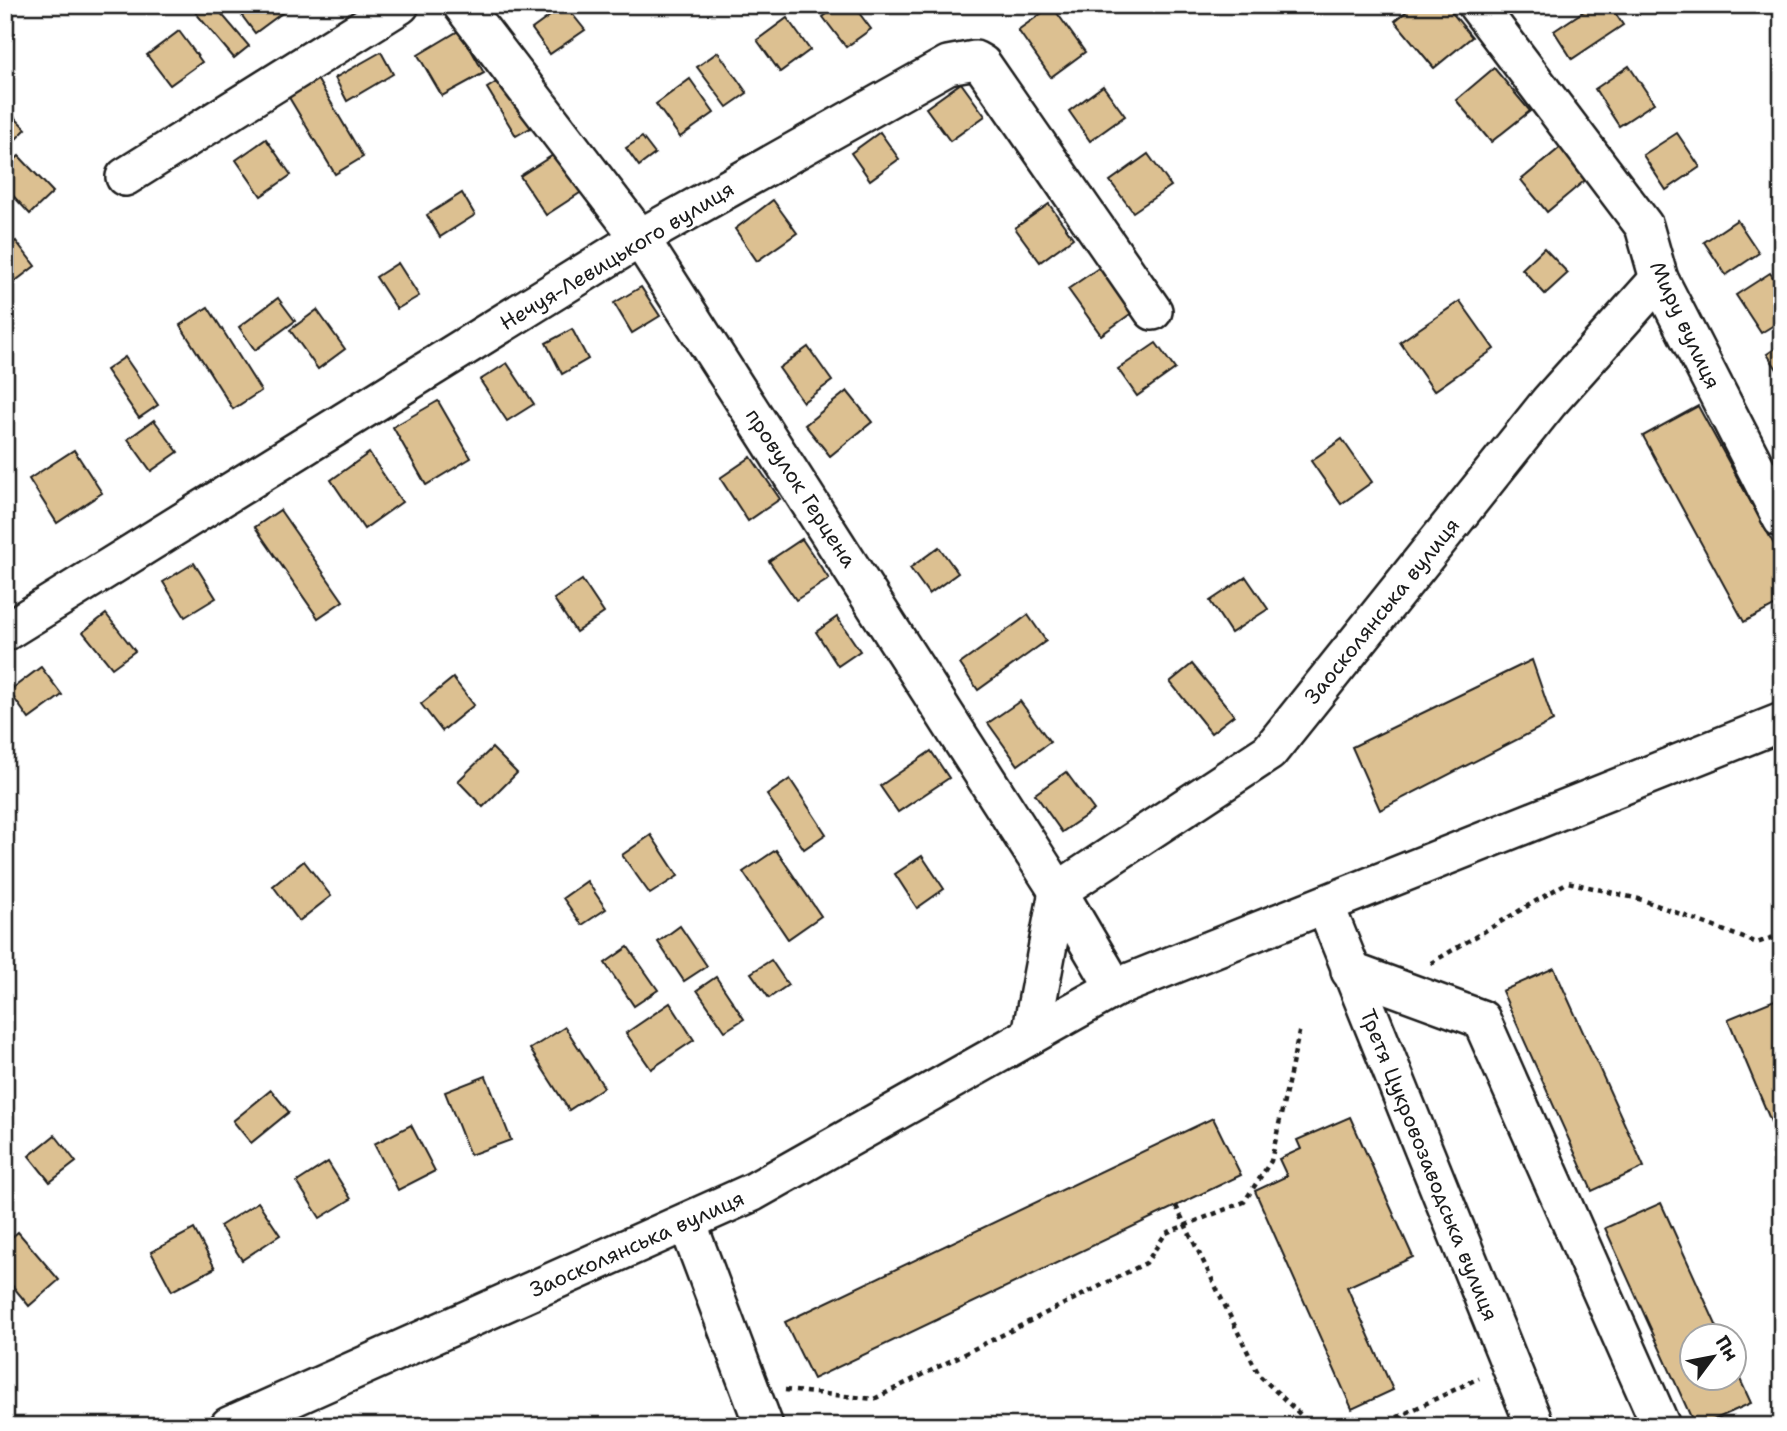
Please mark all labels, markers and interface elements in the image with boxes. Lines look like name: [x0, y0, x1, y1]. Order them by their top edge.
street label: Нечуя-Левицького вулиця: [495, 175, 739, 337]
street label: Миру вулиця: [1643, 257, 1727, 393]
street label: провулок Герцена: [739, 403, 863, 573]
street label: Заосколянська вулиця: [1298, 512, 1466, 710]
street label: Третя Цукровозаводська вулиця: [1353, 1005, 1505, 1325]
street label: Заосколянська вулиця: [525, 1184, 749, 1304]
north arrow: [1678, 1322, 1748, 1392]
text: Пн: [1710, 1331, 1744, 1366]

